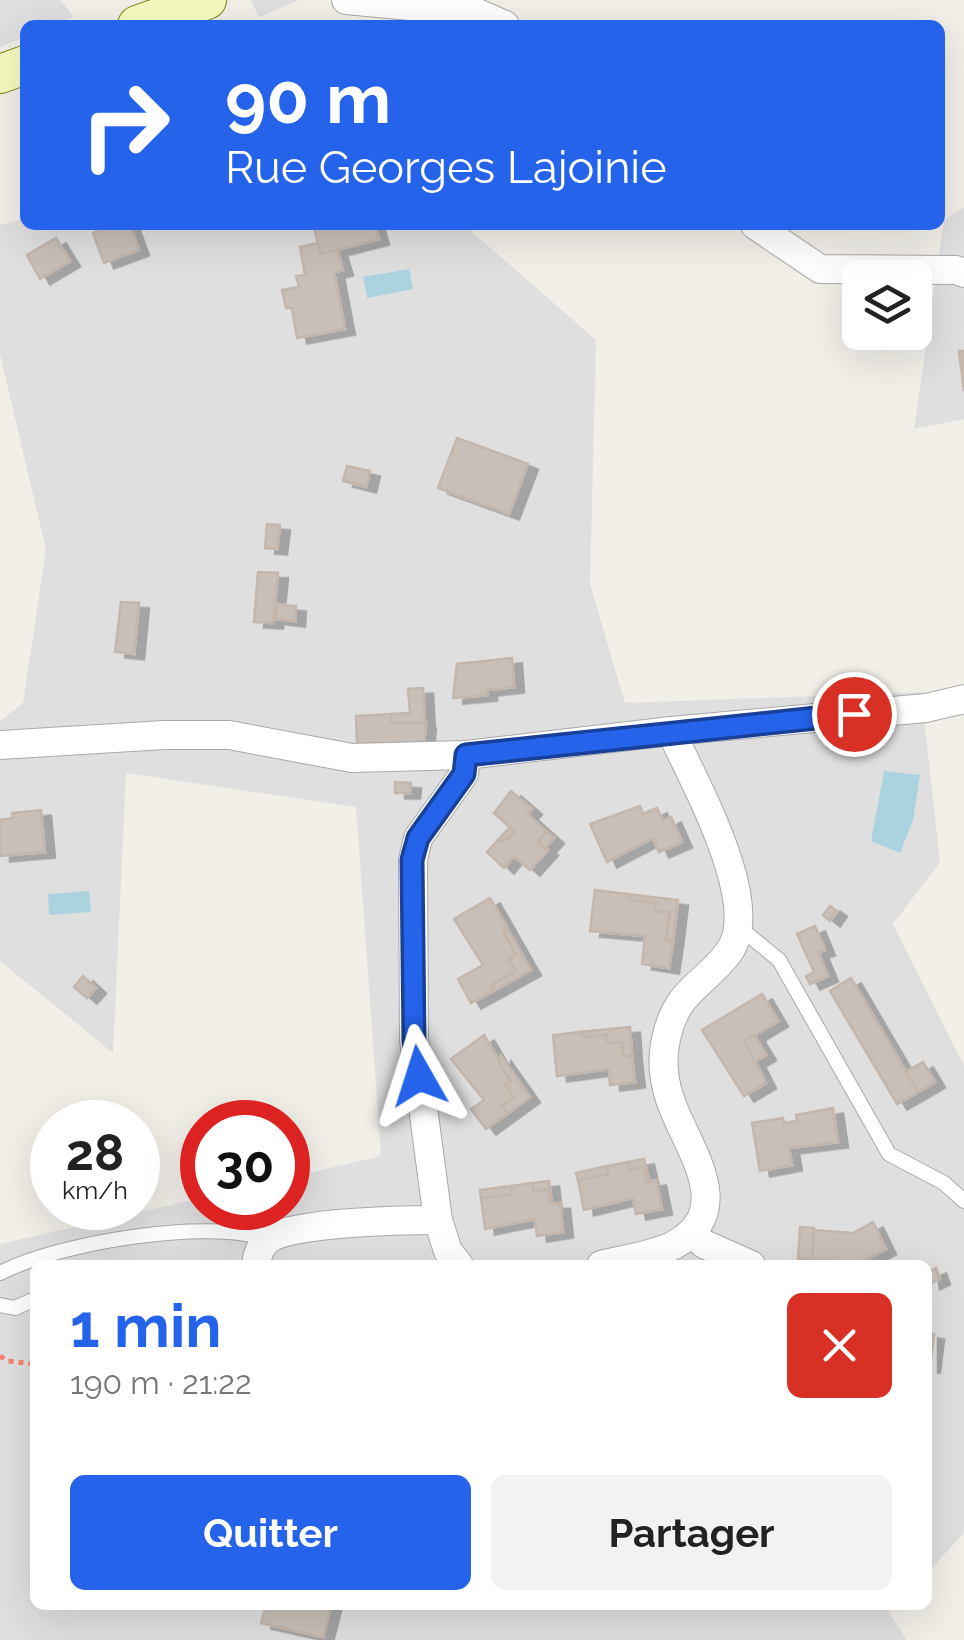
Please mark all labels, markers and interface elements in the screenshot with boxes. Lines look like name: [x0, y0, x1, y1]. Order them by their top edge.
text: 90 m: [225, 57, 391, 139]
icon: right: [60, 60, 190, 190]
text: Rue Georges Lajoinie: [225, 141, 667, 194]
map controls: [842, 260, 932, 350]
button: layers: [842, 260, 932, 350]
pin: [812, 672, 897, 757]
icon: arrive: [827, 687, 882, 742]
position arrow: [367, 1024, 471, 1128]
speed limit sign: 30: [180, 1100, 310, 1230]
text: 28: [66, 1123, 124, 1182]
text: km/h: [62, 1175, 128, 1205]
text: 1 min: [70, 1291, 221, 1361]
button: close: [787, 1293, 892, 1398]
text: 190 m · 21:22: [70, 1364, 252, 1401]
button: Quitter: [70, 1475, 471, 1590]
button: Partager: [491, 1475, 892, 1590]

